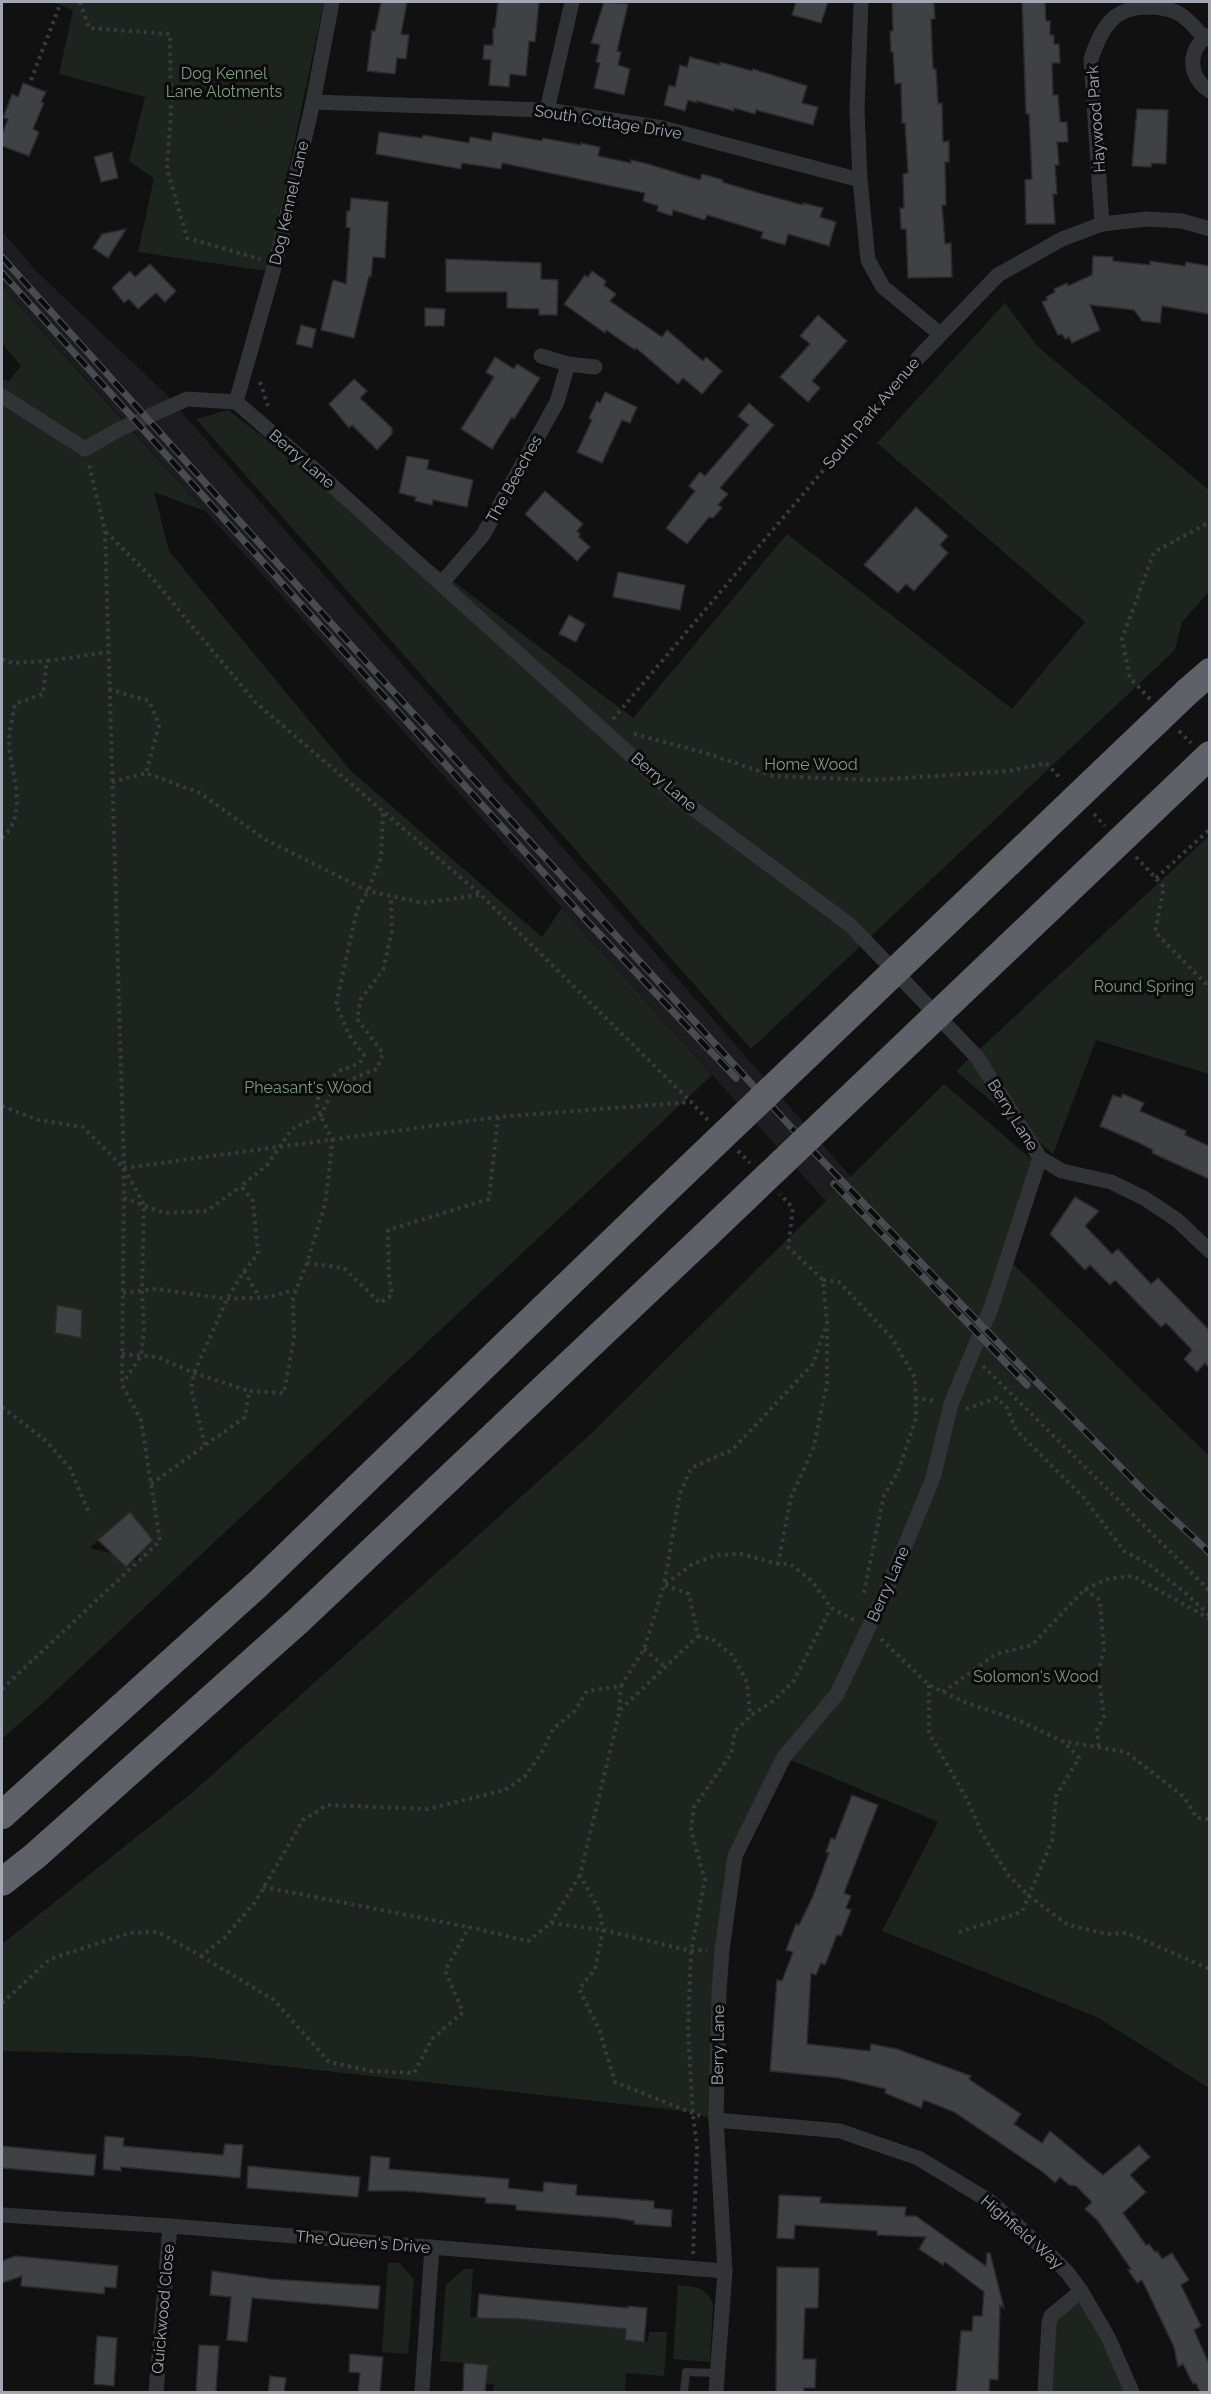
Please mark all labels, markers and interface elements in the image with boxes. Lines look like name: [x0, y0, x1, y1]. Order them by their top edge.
park label: Dog Kennel Lane Alotments: [166, 64, 283, 101]
street label: Haywood Park: [1083, 64, 1109, 173]
street label: South Cottage Drive: [533, 101, 683, 143]
street label: Dog Kennel Lane: [265, 139, 313, 267]
street label: South Park Avenue: [819, 353, 923, 473]
street label: Berry Lane: [265, 425, 339, 493]
street label: The Beeches: [482, 432, 546, 526]
street label: Berry Lane: [627, 748, 701, 816]
park label: Home Wood: [764, 755, 858, 774]
park label: Round Spring: [1094, 977, 1194, 996]
street label: Berry Lane: [984, 1076, 1042, 1154]
park label: Pheasant's Wood: [244, 1078, 372, 1097]
street label: Berry Lane: [863, 1543, 913, 1625]
park label: Solomon's Wood: [973, 1667, 1099, 1686]
street label: Berry Lane: [708, 2005, 728, 2085]
street label: Highfield Way: [977, 2191, 1067, 2273]
street label: The Queen's Drive: [295, 2227, 431, 2257]
street label: Quickwood Close: [148, 2243, 178, 2375]

